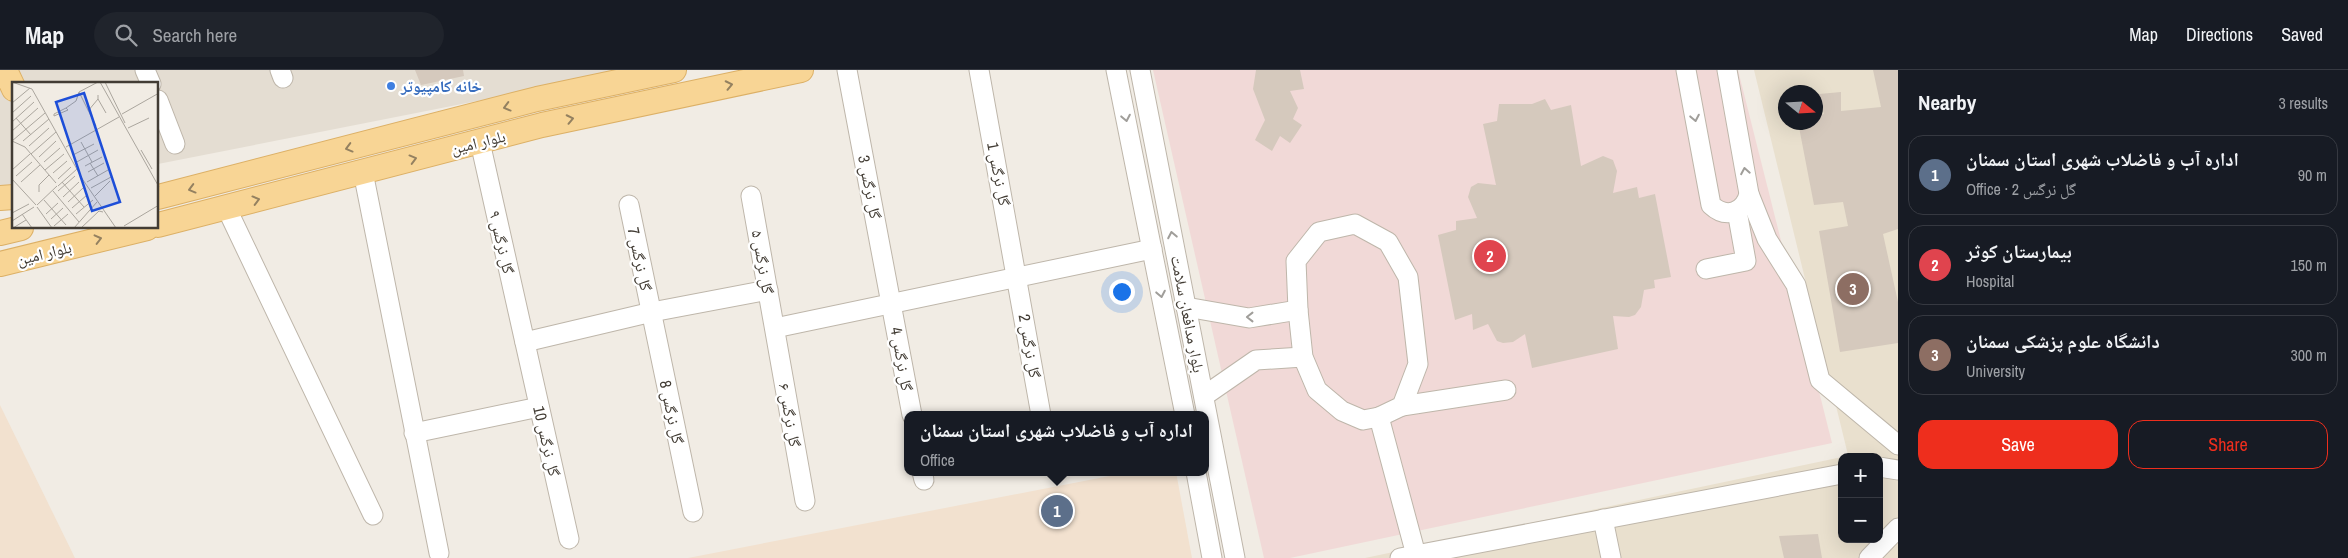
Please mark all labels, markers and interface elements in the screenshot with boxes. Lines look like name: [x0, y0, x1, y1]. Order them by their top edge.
search box: [94, 12, 444, 57]
text: Map: [25, 19, 64, 51]
icon: search: [112, 21, 140, 49]
text: Search here: [152, 22, 237, 48]
text: Map: [2129, 22, 2158, 47]
text: Directions: [2186, 22, 2253, 47]
text: Saved: [2281, 22, 2323, 47]
place label: خانه کامپیوتر: [400, 75, 482, 97]
marker: خانه کامپیوتر: [385, 80, 397, 92]
one-way arrow: [725, 80, 734, 91]
inset map: [12, 82, 159, 229]
north arrow: [1778, 85, 1823, 130]
text: Nearby: [1918, 88, 1976, 117]
text: 3 results: [2278, 92, 2328, 114]
one-way arrow: [502, 101, 511, 112]
one-way arrow: [1120, 113, 1131, 122]
one-way arrow: [1689, 113, 1699, 122]
one-way arrow: [566, 115, 575, 125]
street label: بلوار امین: [448, 125, 508, 159]
street label: گل نرگس 1: [982, 140, 1016, 208]
one-way arrow: [345, 142, 354, 153]
text: اداره آب و فاضلاب شهری استان سمنان: [1966, 146, 2239, 172]
street label: گل نرگس 3: [853, 153, 887, 221]
one-way arrow: [408, 154, 417, 165]
text: 1: [1931, 164, 1939, 186]
text: 90 m: [2298, 164, 2327, 186]
one-way arrow: [1741, 167, 1751, 176]
text: Office · گل نرگس 2: [1966, 178, 2076, 200]
one-way arrow: [188, 183, 197, 193]
one-way arrow: [251, 195, 260, 206]
street label: گل نرگس ۹: [484, 208, 520, 276]
street label: گل نرگس 7: [623, 225, 658, 293]
street label: گل نرگس ۵: [747, 228, 779, 296]
one-way arrow: [1168, 231, 1178, 240]
one-way arrow: [94, 235, 102, 245]
street label: بلوار امین: [14, 236, 74, 270]
pin: 2: [1474, 237, 1506, 275]
text: بیمارستان کوثر: [1966, 238, 2072, 264]
street label: بلوار مدافعان سلامت: [1166, 253, 1210, 375]
text: 2: [1931, 254, 1939, 276]
text: 150 m: [2291, 254, 2327, 276]
pin: 3: [1837, 270, 1869, 308]
text: Hospital: [1966, 270, 2014, 292]
your location: [1109, 279, 1135, 305]
one-way arrow: [1155, 290, 1166, 299]
street label: گل نرگس 2: [1014, 312, 1046, 380]
one-way arrow: [1245, 312, 1253, 322]
street label: گل نرگس 4: [886, 325, 918, 393]
text: دانشگاه علوم پزشکی سمنان: [1966, 328, 2160, 354]
text: 3: [1931, 344, 1939, 366]
text: 300 m: [2291, 344, 2327, 366]
text: University: [1966, 360, 2025, 382]
street label: گل نرگس 8: [655, 378, 690, 446]
street label: گل نرگس ۶: [774, 381, 806, 449]
street label: گل نرگس 10: [528, 404, 566, 479]
popup: [904, 411, 1209, 476]
text: اداره آب و فاضلاب شهری استان سمنان: [920, 417, 1193, 443]
button: Save: [1918, 420, 2118, 469]
button: Share: [2128, 420, 2328, 469]
text: Office: [920, 449, 955, 471]
map controls: [1838, 453, 1883, 543]
button: +: [1838, 453, 1883, 498]
pin: 1: [1041, 492, 1073, 530]
button: −: [1838, 498, 1883, 543]

